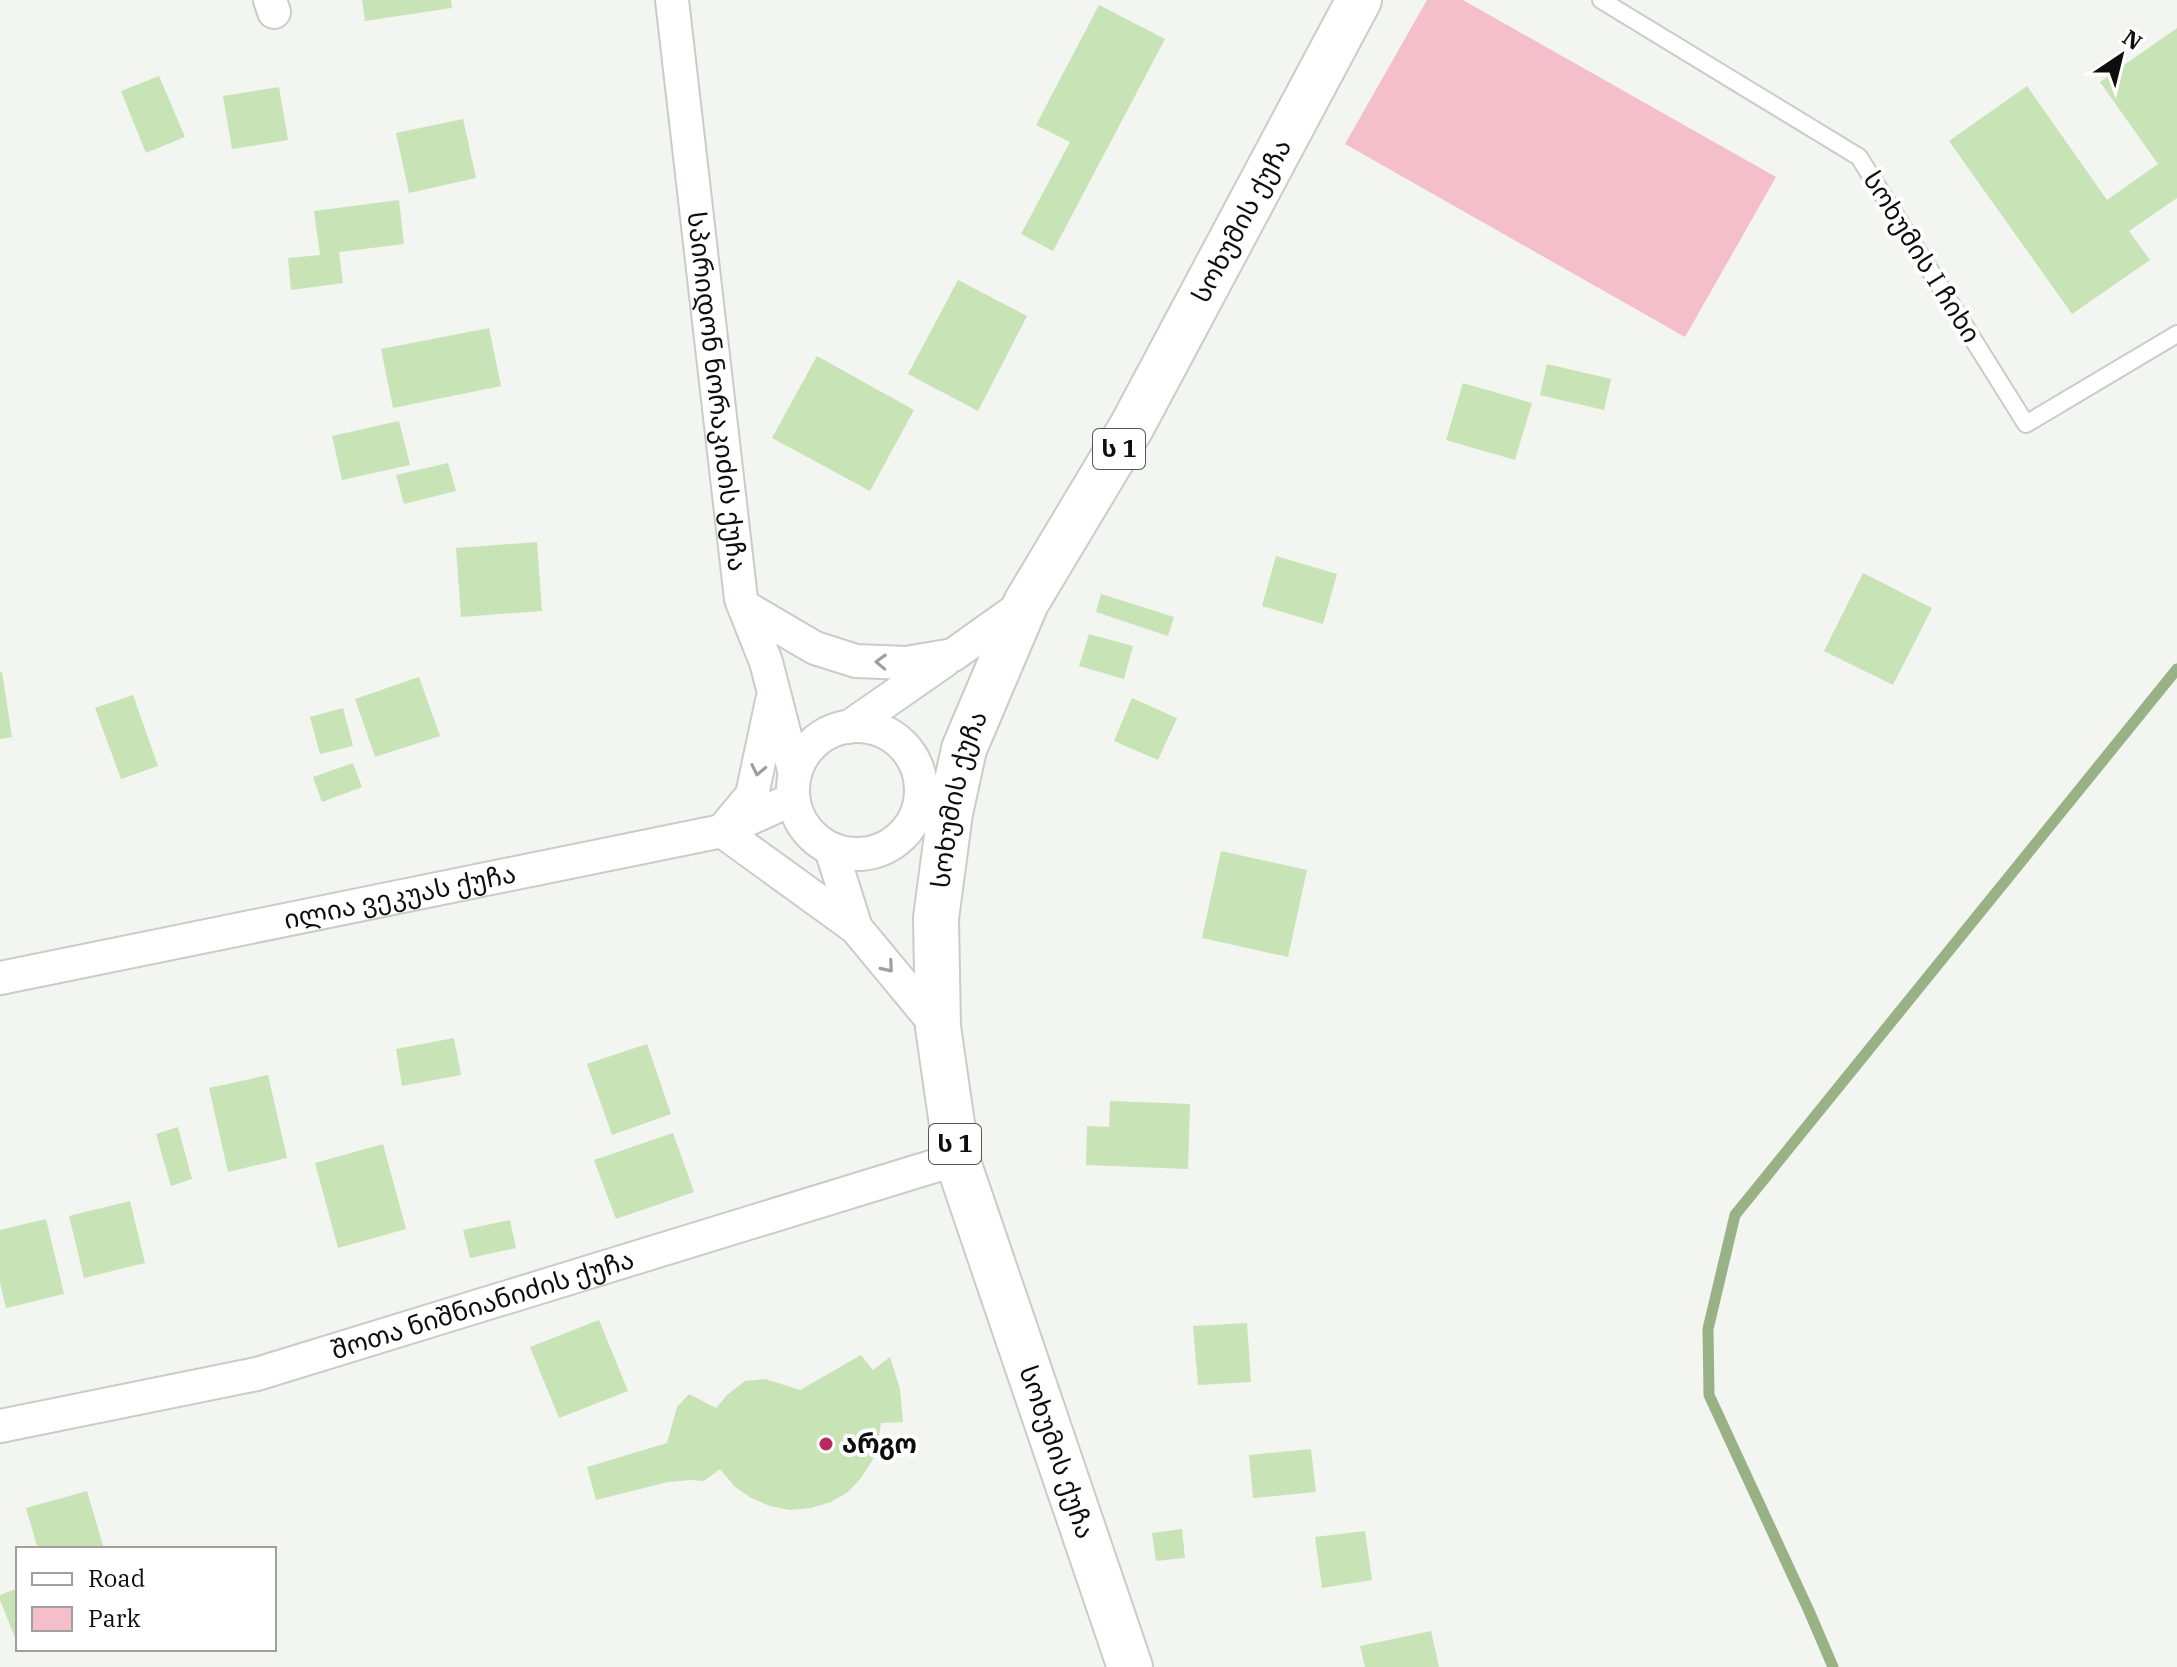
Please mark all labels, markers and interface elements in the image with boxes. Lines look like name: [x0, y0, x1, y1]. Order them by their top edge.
north arrow: [2081, 16, 2161, 96]
text: N: [2117, 22, 2148, 56]
street label: სოხუმის ქუჩა: [1183, 132, 1298, 308]
street label: სოხუმის I ჩიხი: [1856, 164, 1989, 349]
street label: სპირიდონ ნორაკიძის ქუჩა: [680, 210, 756, 573]
road number: ს 1: [1093, 429, 1145, 469]
one-way arrow: [874, 654, 887, 671]
street label: სოხუმის ქუჩა: [922, 705, 994, 890]
one-way arrow: [750, 763, 767, 776]
street label: ილია ვეკუას ქუჩა: [281, 855, 519, 936]
one-way arrow: [878, 957, 893, 972]
road number: ს 1: [929, 1124, 981, 1164]
street label: შოთა ნიშნიანიძის ქუჩა: [326, 1241, 638, 1366]
street label: სოხუმის ქუჩა: [1012, 1361, 1103, 1543]
place label: არგო: [842, 1426, 917, 1460]
marker: არგო: [817, 1435, 835, 1453]
legend: [16, 1547, 276, 1651]
text: Road: [88, 1562, 145, 1594]
text: Park: [88, 1602, 140, 1634]

